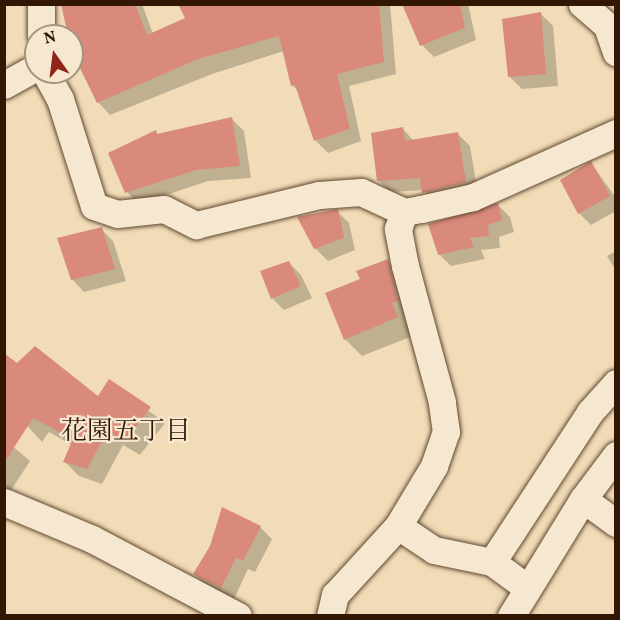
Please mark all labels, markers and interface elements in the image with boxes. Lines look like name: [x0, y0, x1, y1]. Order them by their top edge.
north arrow: [24, 24, 84, 84]
text: N: [42, 26, 58, 51]
district label: 花園五丁目: [61, 417, 191, 449]

